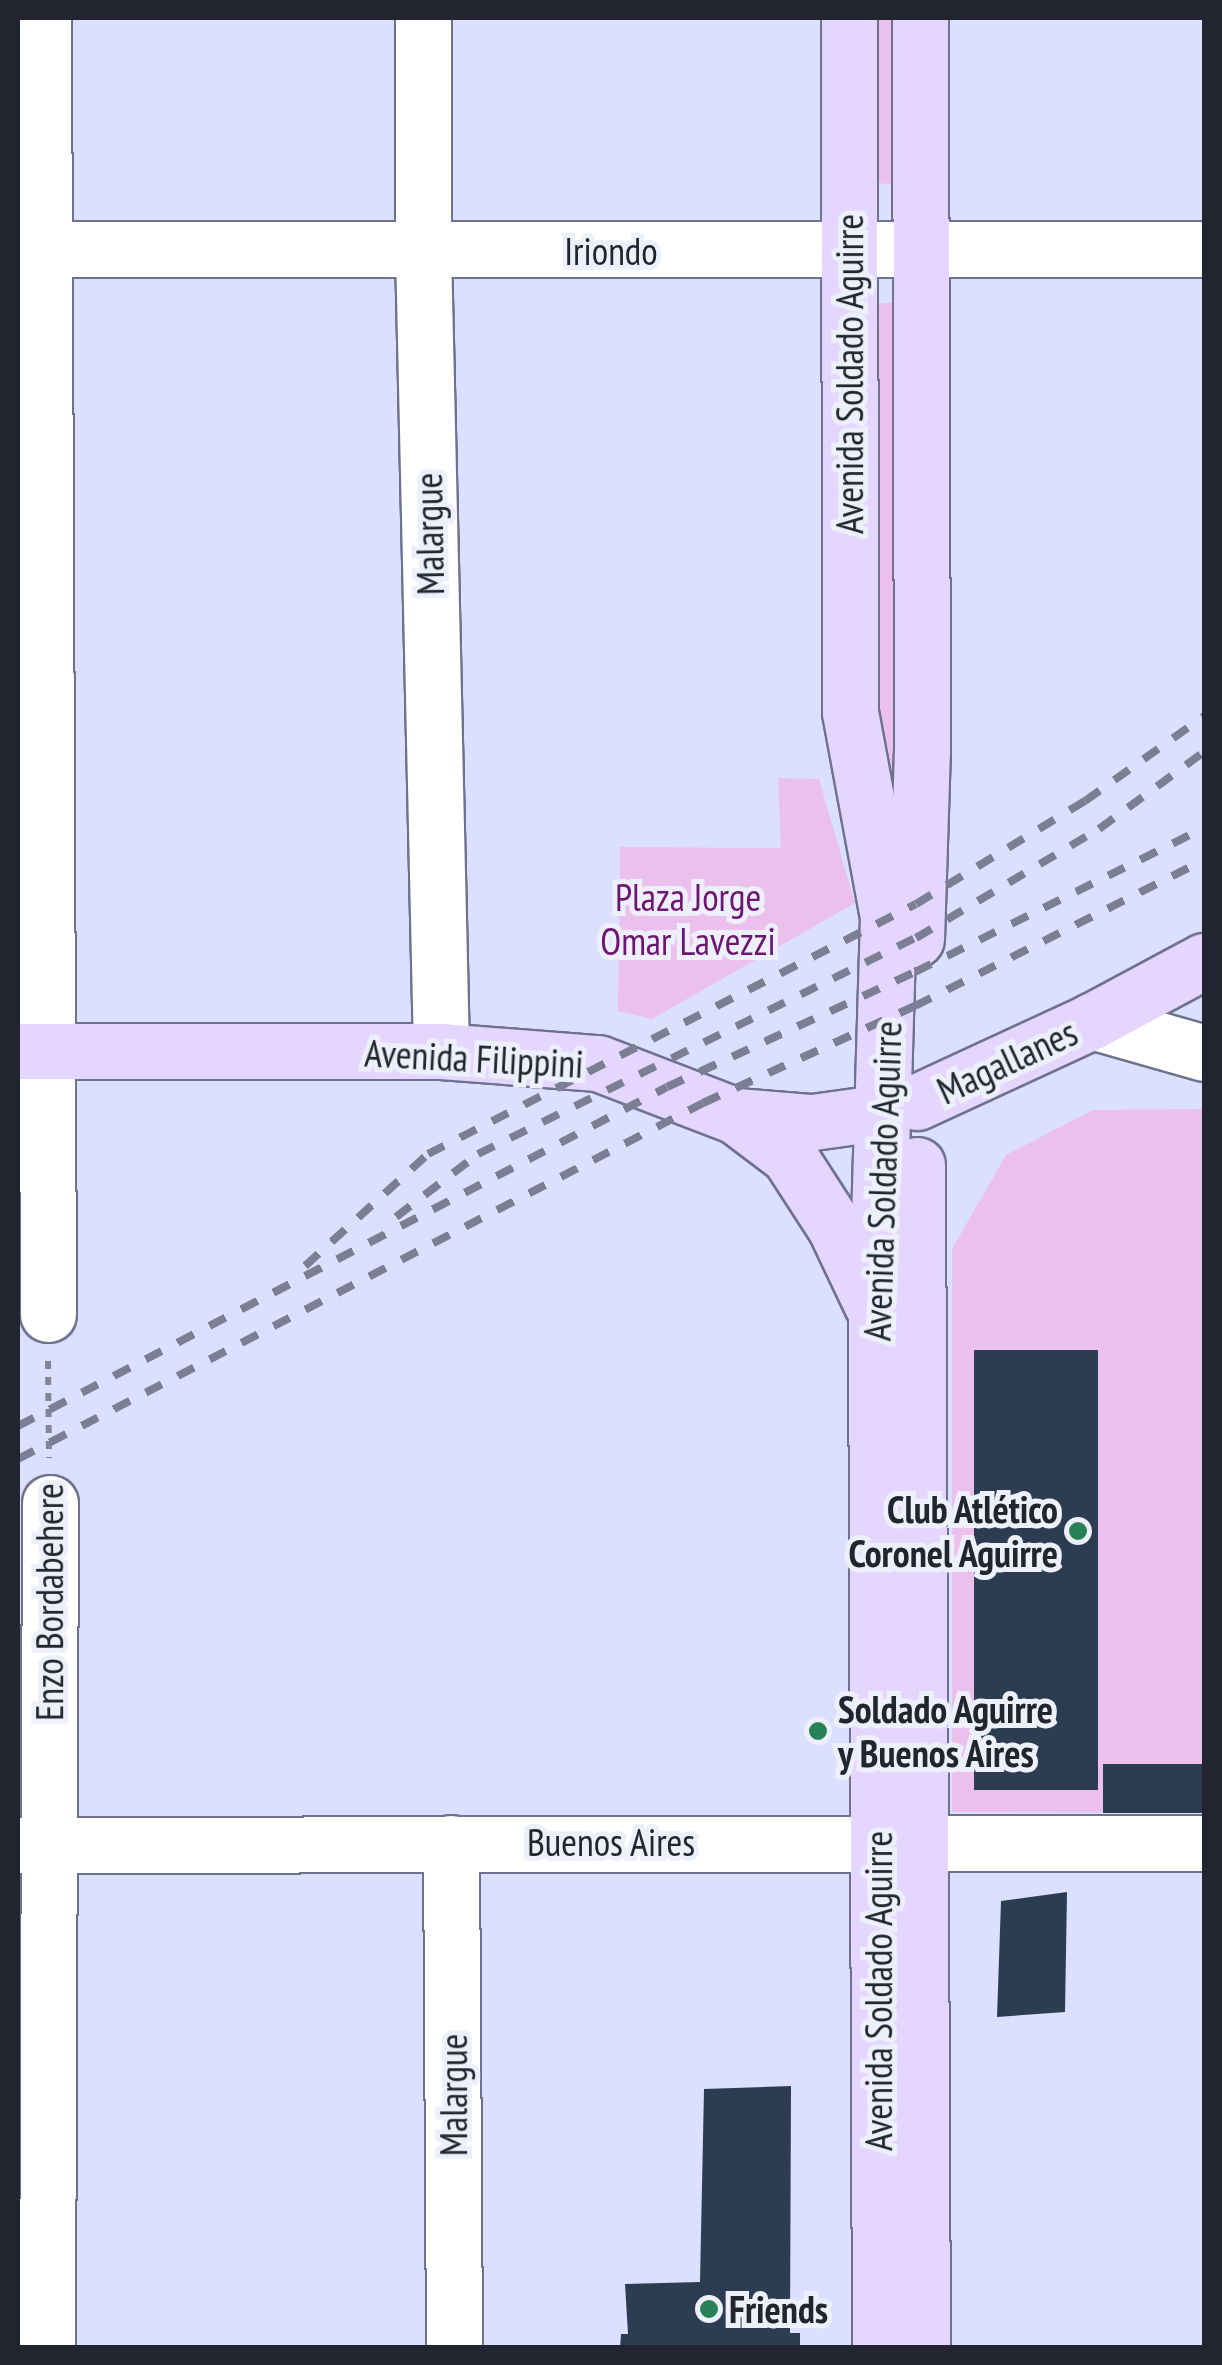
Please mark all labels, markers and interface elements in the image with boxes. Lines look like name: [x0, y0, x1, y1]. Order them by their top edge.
street label: Avenida Soldado Aguirre: [826, 213, 872, 535]
street label: Iriondo: [564, 228, 658, 274]
street label: Malargue: [405, 472, 453, 596]
park label: Plaza Jorge Omar Lavezzi: [600, 874, 776, 964]
street label: Magallanes: [930, 1009, 1084, 1113]
street label: Avenida Soldado Aguirre: [854, 1020, 910, 1342]
street label: Avenida Filippini: [363, 1029, 585, 1087]
street label: Enzo Bordabehere: [26, 1483, 72, 1721]
place label: Club Atlético Coronel Aguirre: [847, 1486, 1058, 1576]
marker: Club Atlético Coronel Aguirre: [1067, 1520, 1089, 1542]
place label: Soldado Aguirre y Buenos Aires: [838, 1686, 1054, 1776]
marker: Soldado Aguirre y Buenos Aires: [807, 1720, 829, 1742]
street label: Buenos Aires: [526, 1819, 696, 1865]
street label: Avenida Soldado Aguirre: [855, 1830, 901, 2152]
street label: Malargue: [430, 2034, 476, 2156]
place label: Friends: [729, 2286, 828, 2332]
marker: Friends: [698, 2298, 720, 2320]

